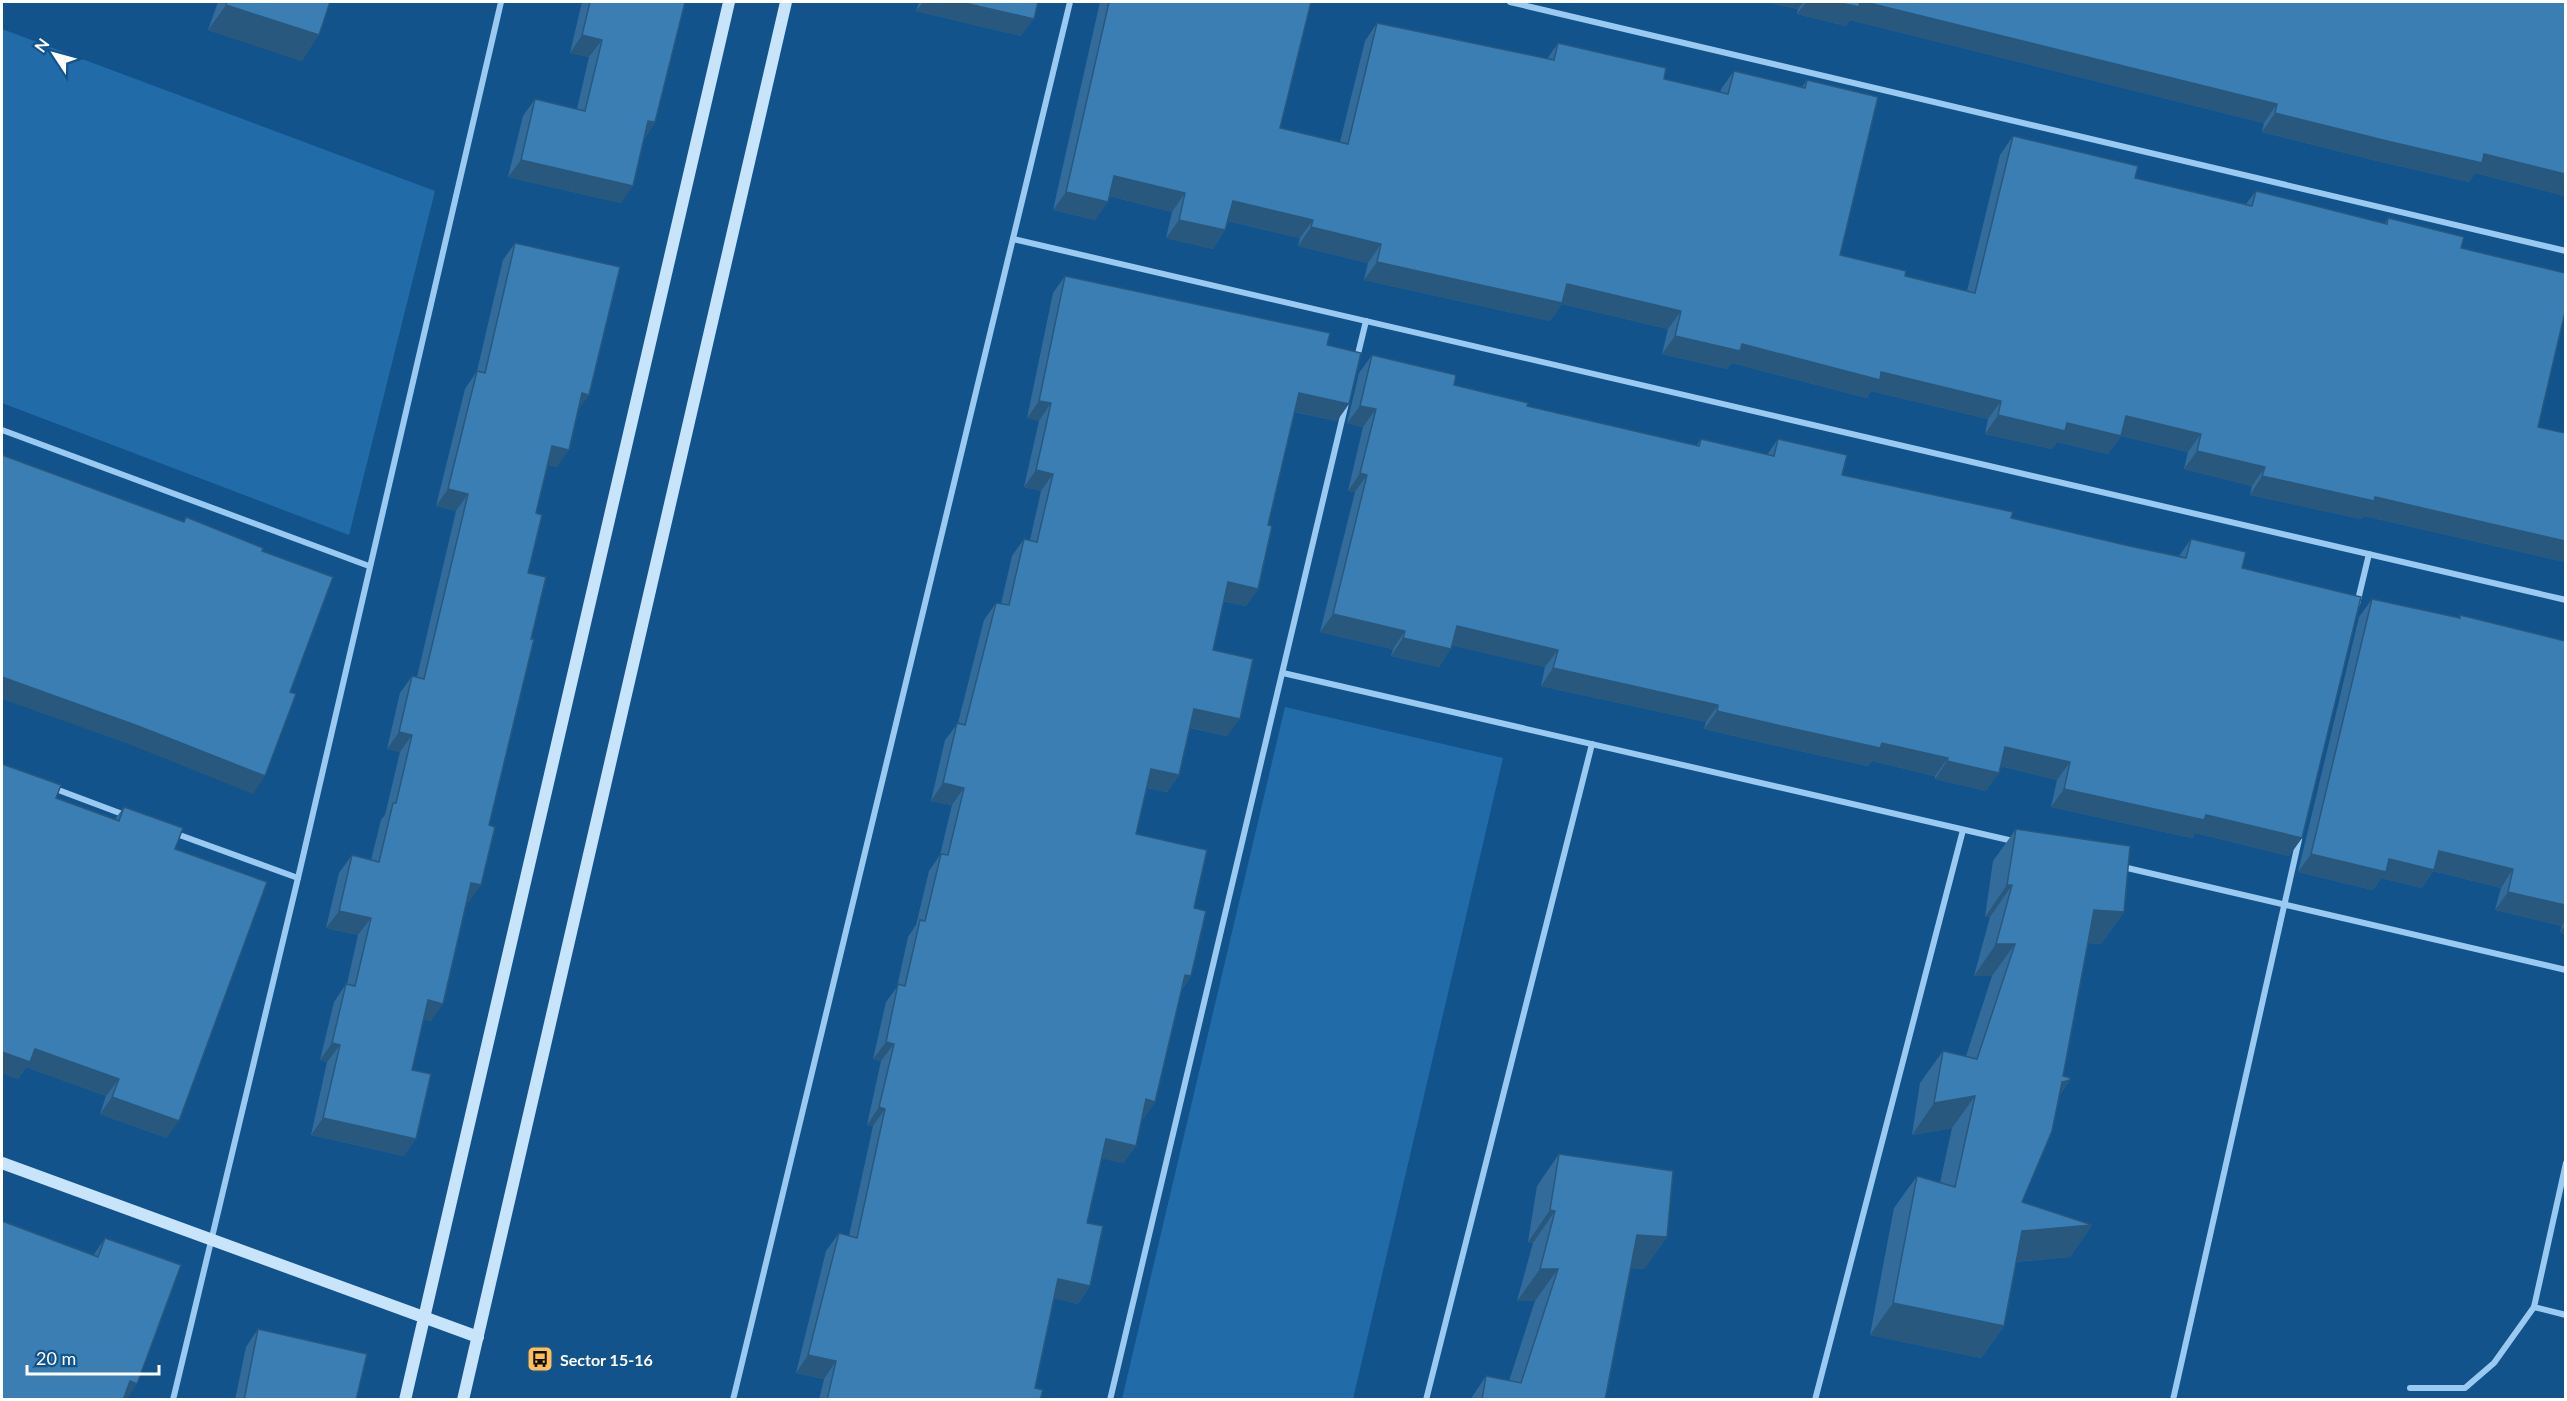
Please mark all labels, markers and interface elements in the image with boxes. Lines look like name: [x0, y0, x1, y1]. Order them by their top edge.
north arrow: [24, 24, 84, 84]
text: N: [30, 34, 53, 55]
scale bar: [27, 1338, 159, 1376]
bus stop icon: Sector 15-16: [525, 1344, 555, 1374]
text: 20 m: [36, 1347, 76, 1369]
place label: Sector 15-16: [560, 1350, 653, 1369]

